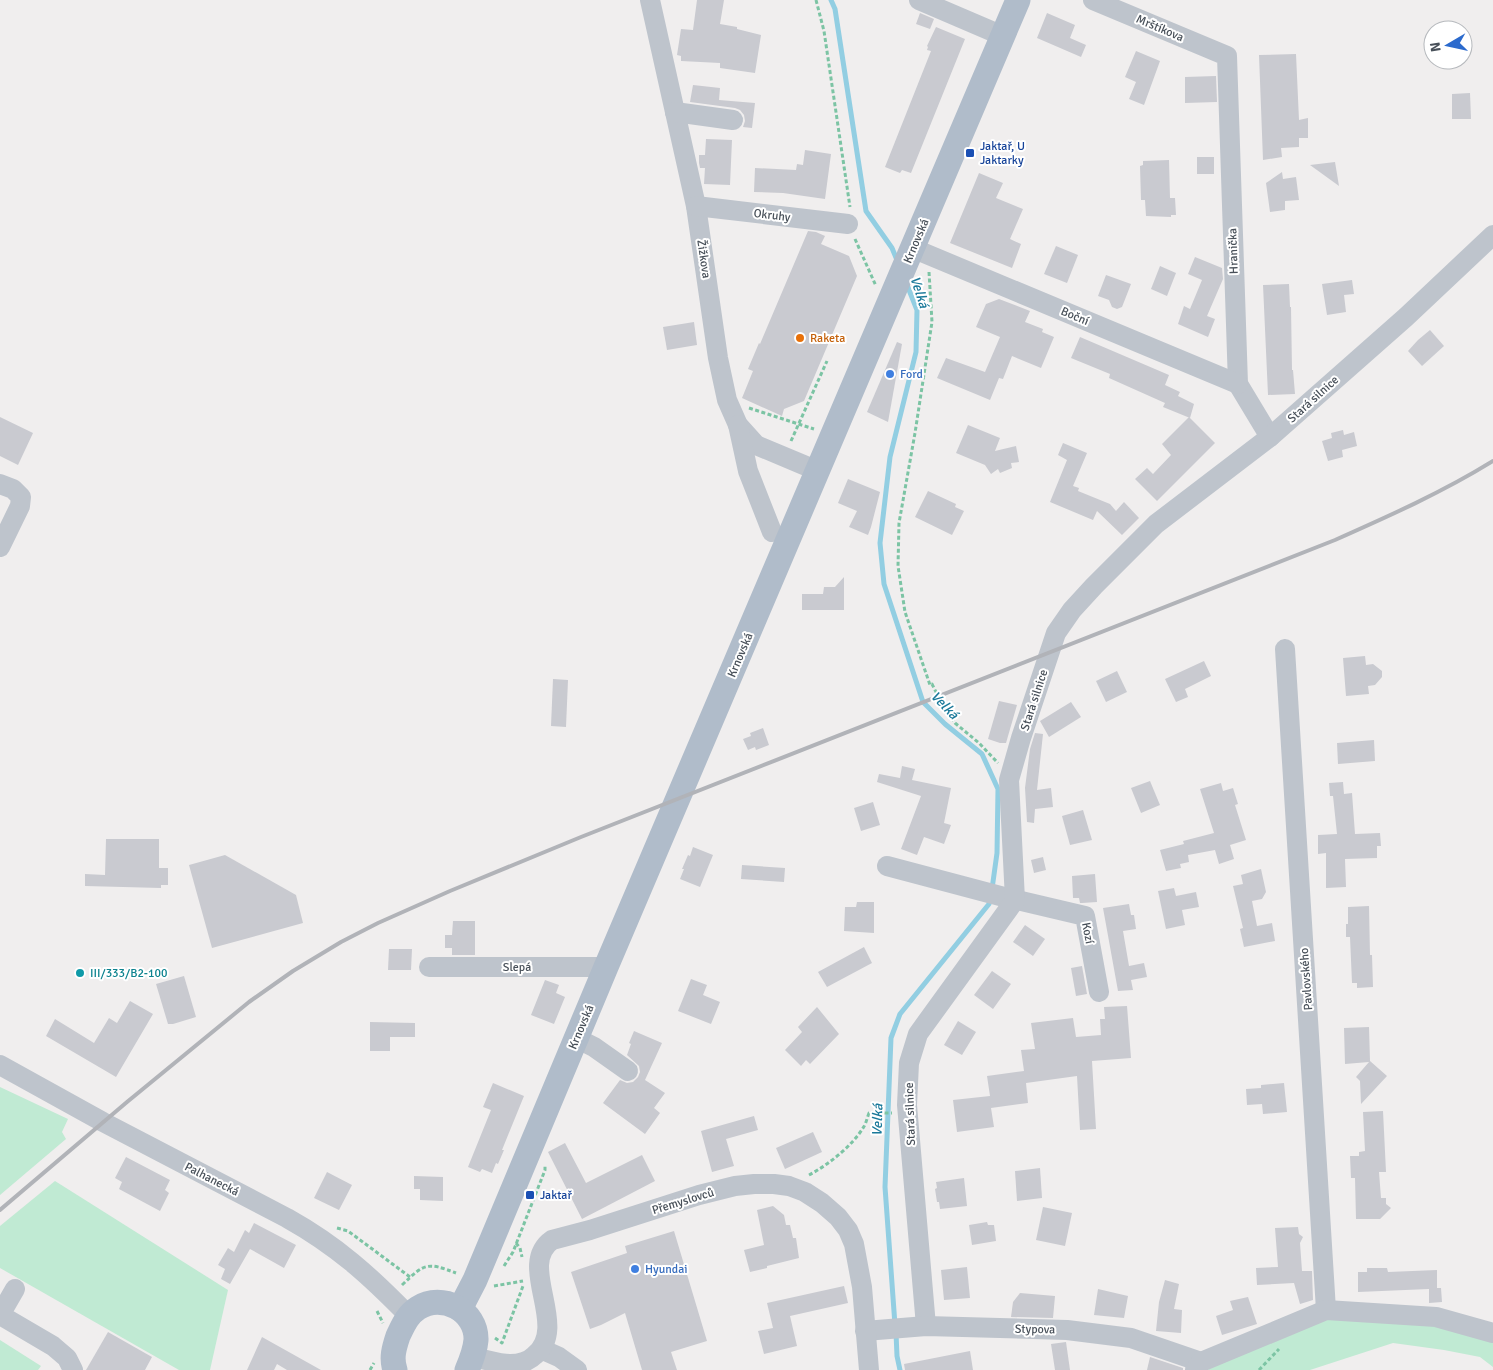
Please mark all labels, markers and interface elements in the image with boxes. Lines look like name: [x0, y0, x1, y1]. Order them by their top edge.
street label: Mrštíkova: [1134, 12, 1186, 45]
north arrow: [1423, 20, 1473, 70]
text: N: [1426, 41, 1445, 53]
place label: Jaktař, U Jaktarky: [980, 139, 1025, 168]
marker: Jaktař, U Jaktarky: [964, 147, 976, 159]
street label: Okruhy: [753, 206, 792, 225]
street label: Krnovská: [900, 217, 933, 266]
street label: Hranička: [1225, 228, 1242, 274]
street label: Žižkova: [693, 239, 714, 279]
water label: Velká: [906, 274, 933, 311]
street label: Boční: [1059, 304, 1092, 329]
place label: Raketa: [810, 331, 845, 346]
marker: Raketa: [794, 332, 806, 344]
place label: Ford: [900, 367, 923, 382]
marker: Ford: [884, 368, 896, 380]
street label: Stará silnice: [1285, 373, 1342, 426]
street label: Krnovská: [724, 631, 757, 680]
street label: Stará silnice: [1018, 668, 1051, 733]
water label: Velká: [927, 688, 963, 724]
street label: Kozí: [1078, 921, 1097, 946]
street label: Pavlovského: [1297, 947, 1316, 1011]
street label: Slepá: [503, 960, 531, 975]
place label: III/333/B2-100: [90, 966, 168, 981]
marker: III/333/B2-100: [74, 967, 86, 979]
street label: Krnovská: [565, 1003, 598, 1052]
street label: Stará silnice: [902, 1082, 919, 1146]
water label: Velká: [868, 1103, 887, 1137]
street label: Palhanecká: [182, 1159, 242, 1200]
street label: Přemyslovců: [650, 1185, 716, 1218]
place label: Jaktař: [540, 1188, 572, 1203]
marker: Jaktař: [524, 1189, 536, 1201]
place label: Hyundai: [645, 1262, 688, 1277]
marker: Hyundai: [629, 1263, 641, 1275]
street label: Stypova: [1015, 1322, 1055, 1337]

